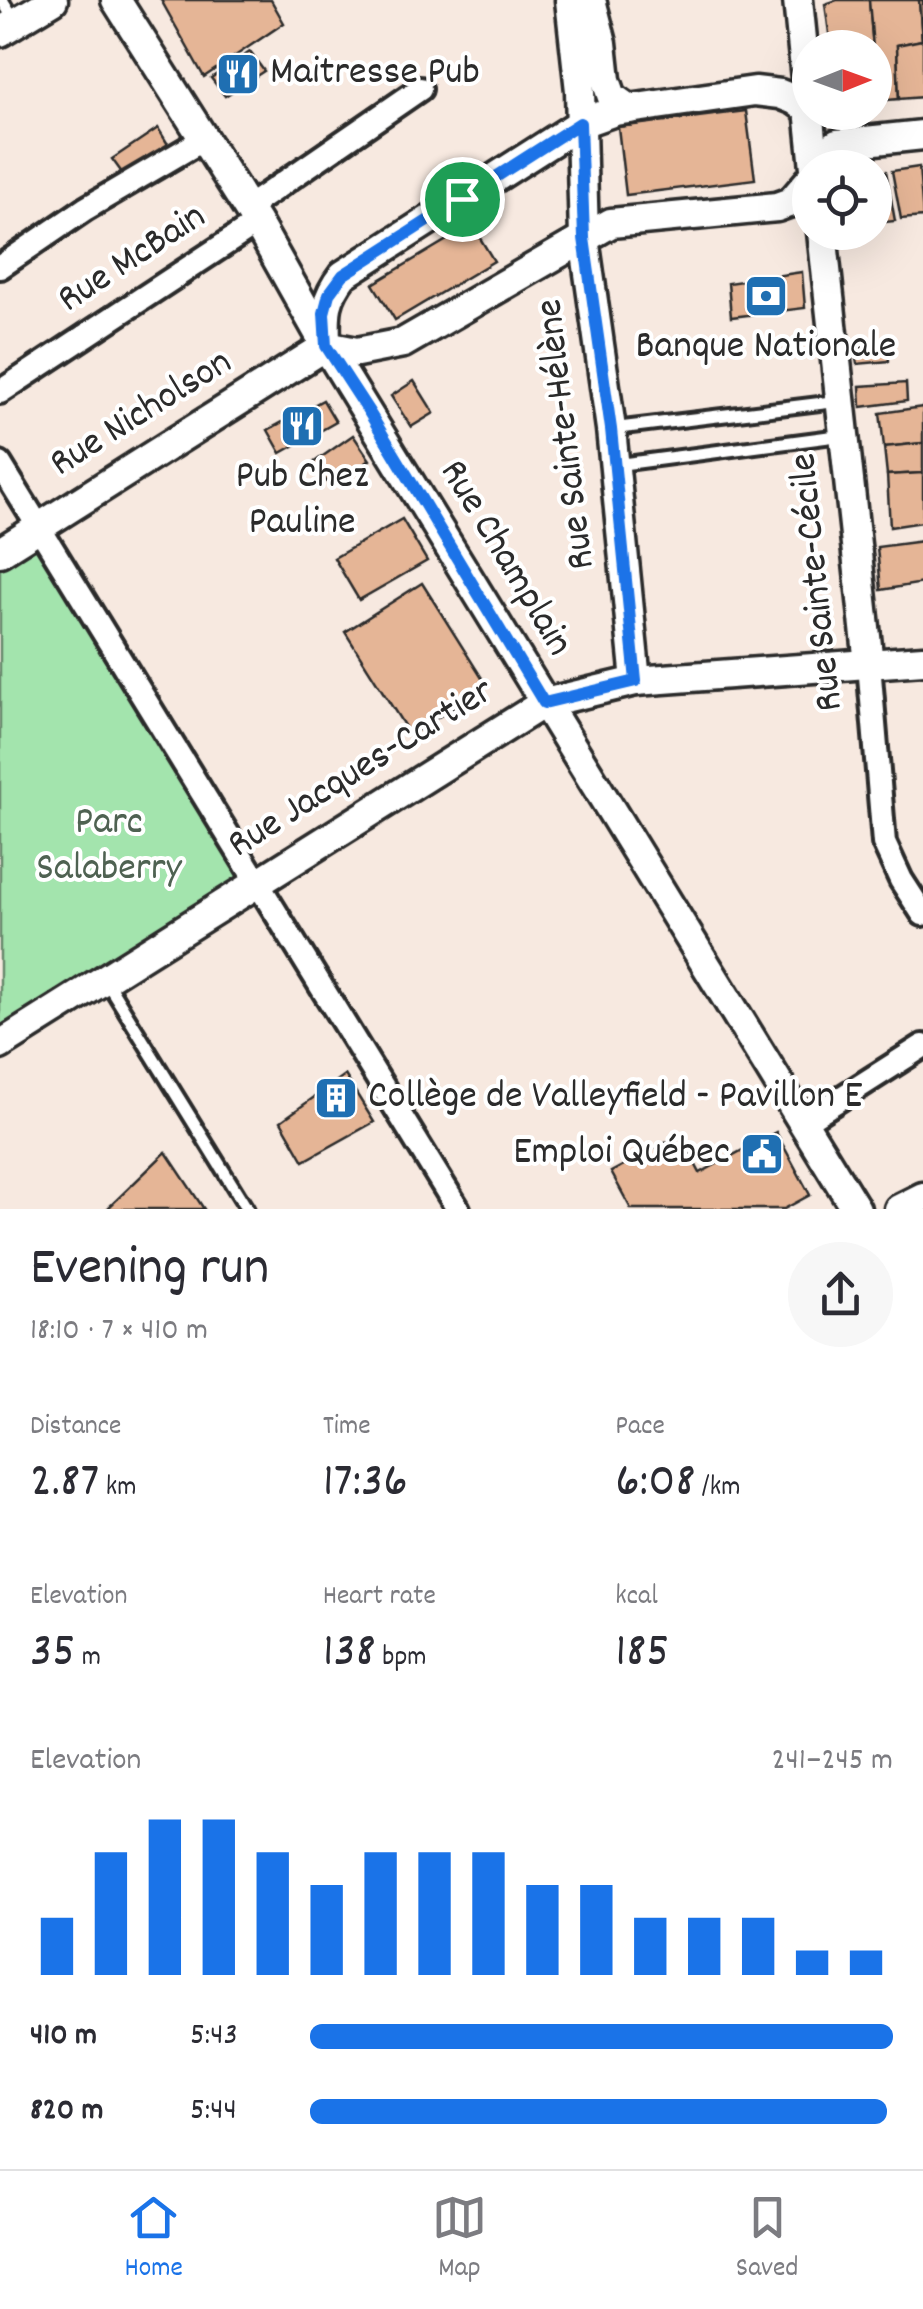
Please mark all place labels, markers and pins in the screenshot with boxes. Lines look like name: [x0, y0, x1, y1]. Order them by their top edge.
place label: Maitresse Pub: [270, 46, 480, 103]
restaurant icon: Maitresse Pub: [215, 51, 261, 97]
pin: [420, 157, 505, 242]
bank icon: Banque Nationale: [743, 273, 789, 319]
place label: Banque Nationale: [636, 320, 896, 377]
restaurant icon: Pub Chez Pauline: [279, 403, 325, 449]
place label: Pub Chez Pauline: [236, 450, 368, 553]
place label: Collège de Valleyfield - Pavillon E: [368, 1070, 862, 1127]
building icon: Collège de Valleyfield - Pavillon E: [313, 1075, 359, 1121]
place label: Emploi Québec: [513, 1126, 730, 1183]
public building icon: Emploi Québec: [739, 1131, 785, 1177]

